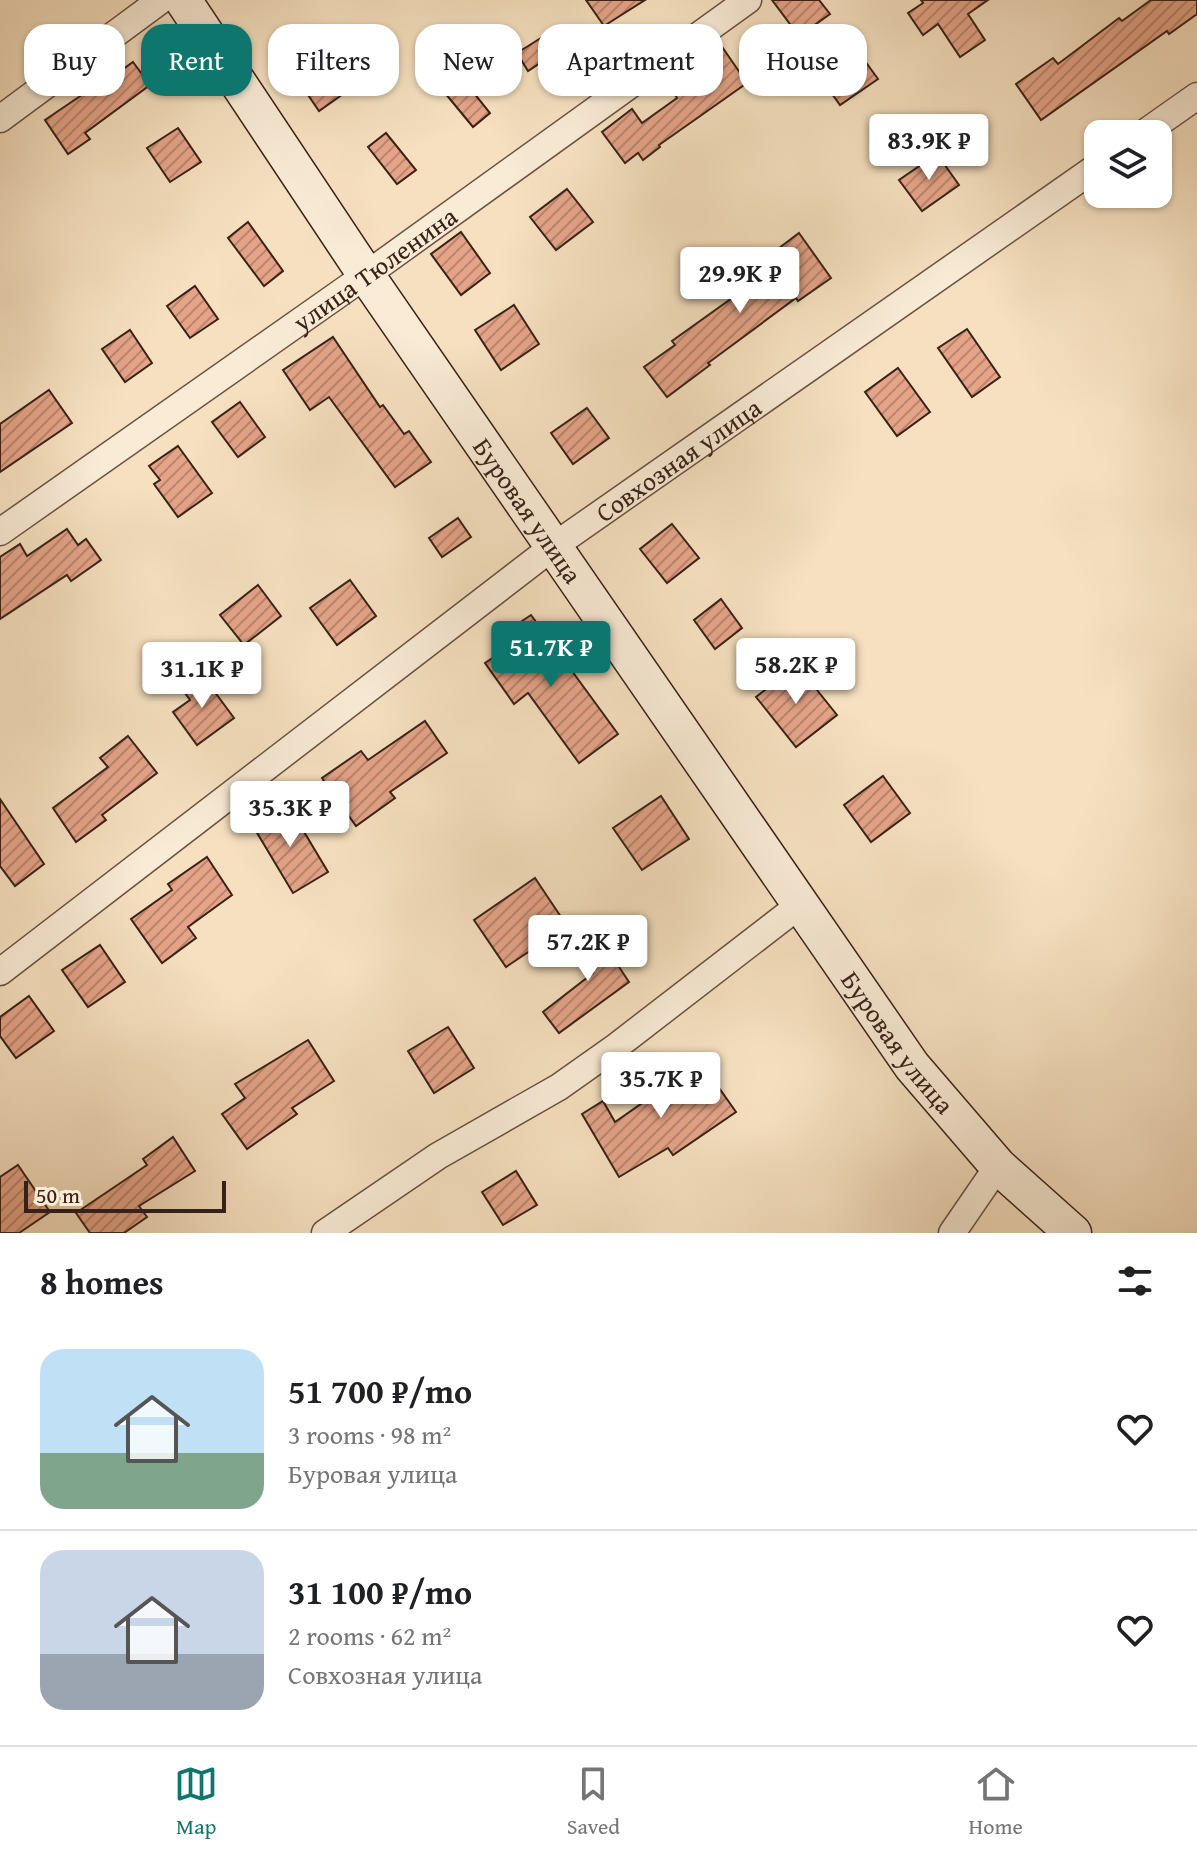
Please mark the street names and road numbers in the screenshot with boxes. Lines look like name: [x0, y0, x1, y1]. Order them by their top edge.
street label: улица Тюленина: [283, 196, 465, 341]
street label: Совхозная улица: [587, 387, 769, 531]
street label: Буровая улица: [464, 429, 593, 591]
street label: Буровая улица: [832, 963, 965, 1123]

